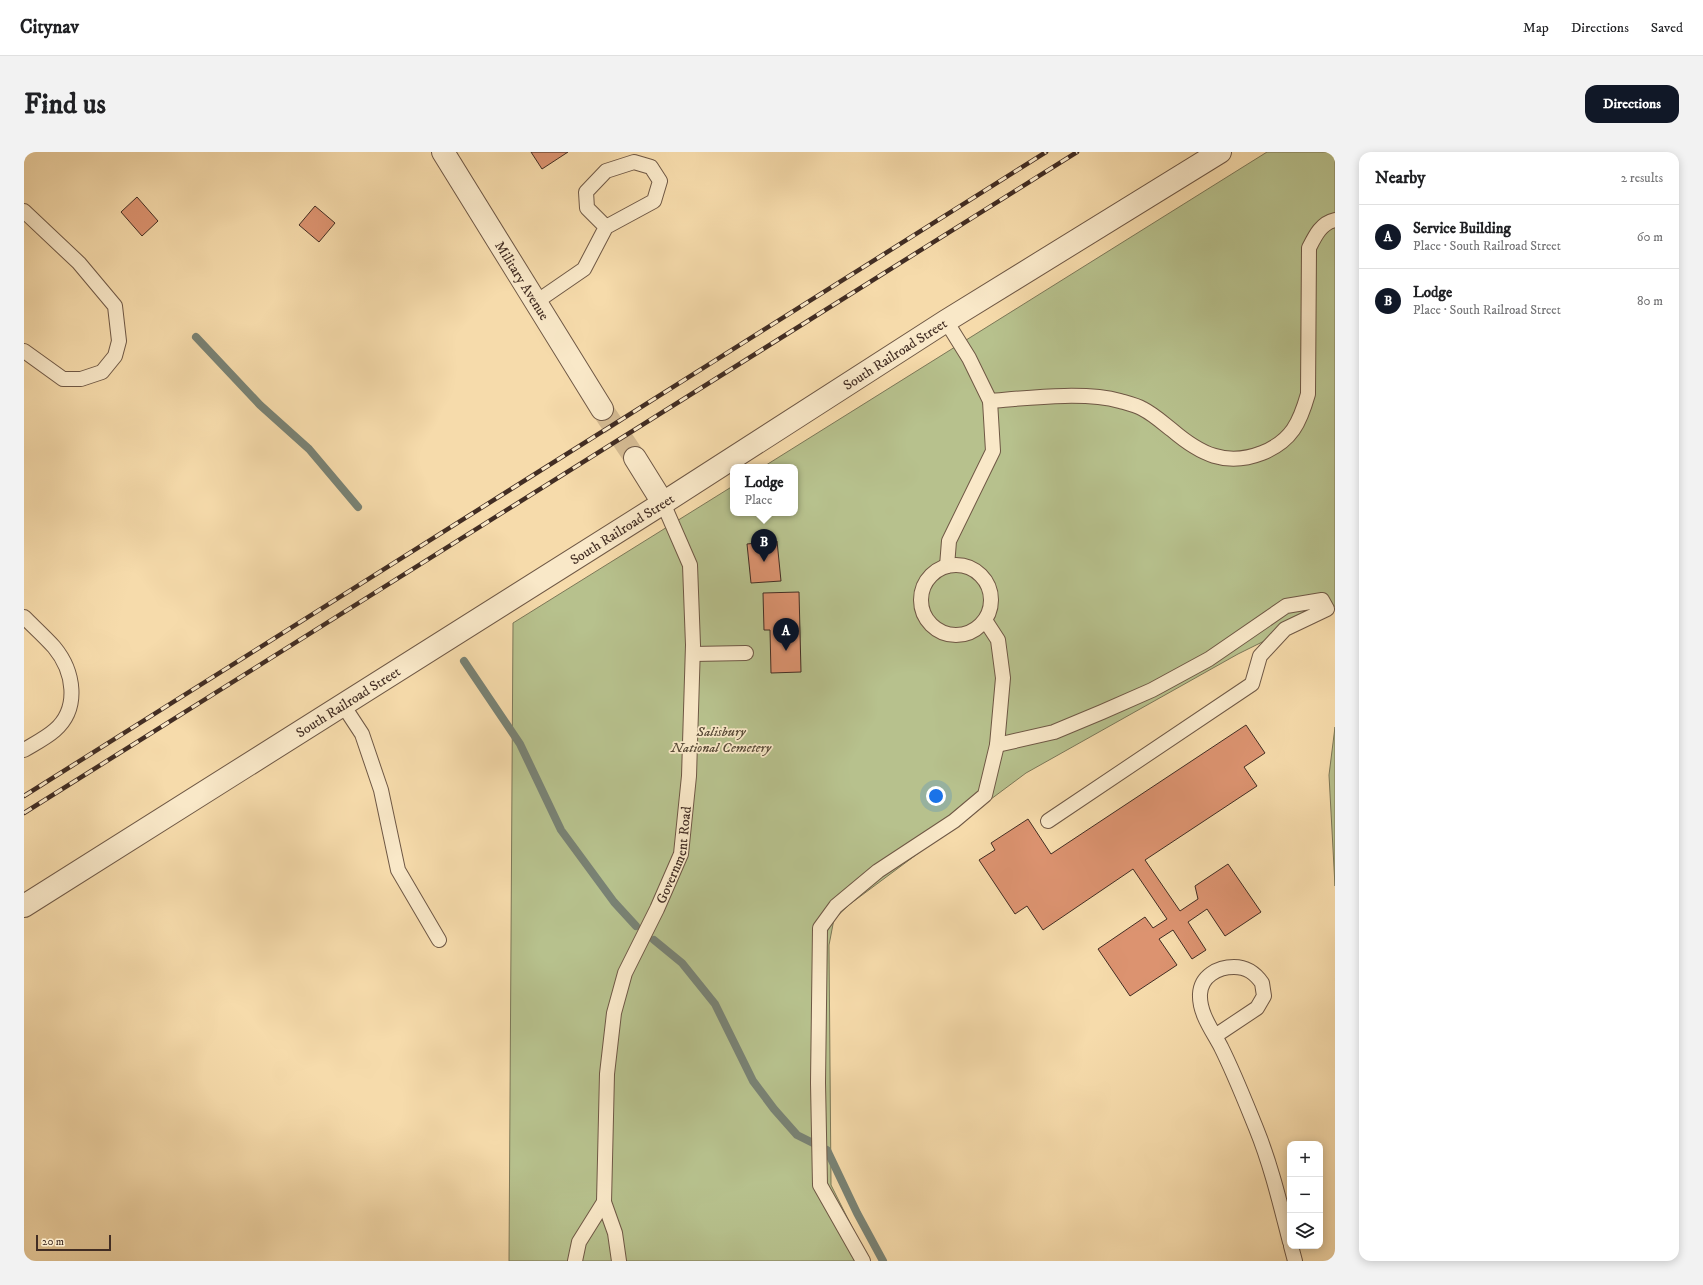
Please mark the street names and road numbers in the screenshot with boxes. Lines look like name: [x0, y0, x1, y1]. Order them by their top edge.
street label: Military Avenue: [490, 238, 553, 324]
street label: South Railroad Street: [840, 315, 951, 395]
street label: South Railroad Street: [567, 490, 679, 569]
street label: South Railroad Street: [293, 663, 404, 742]
street label: Government Road: [652, 806, 696, 907]

